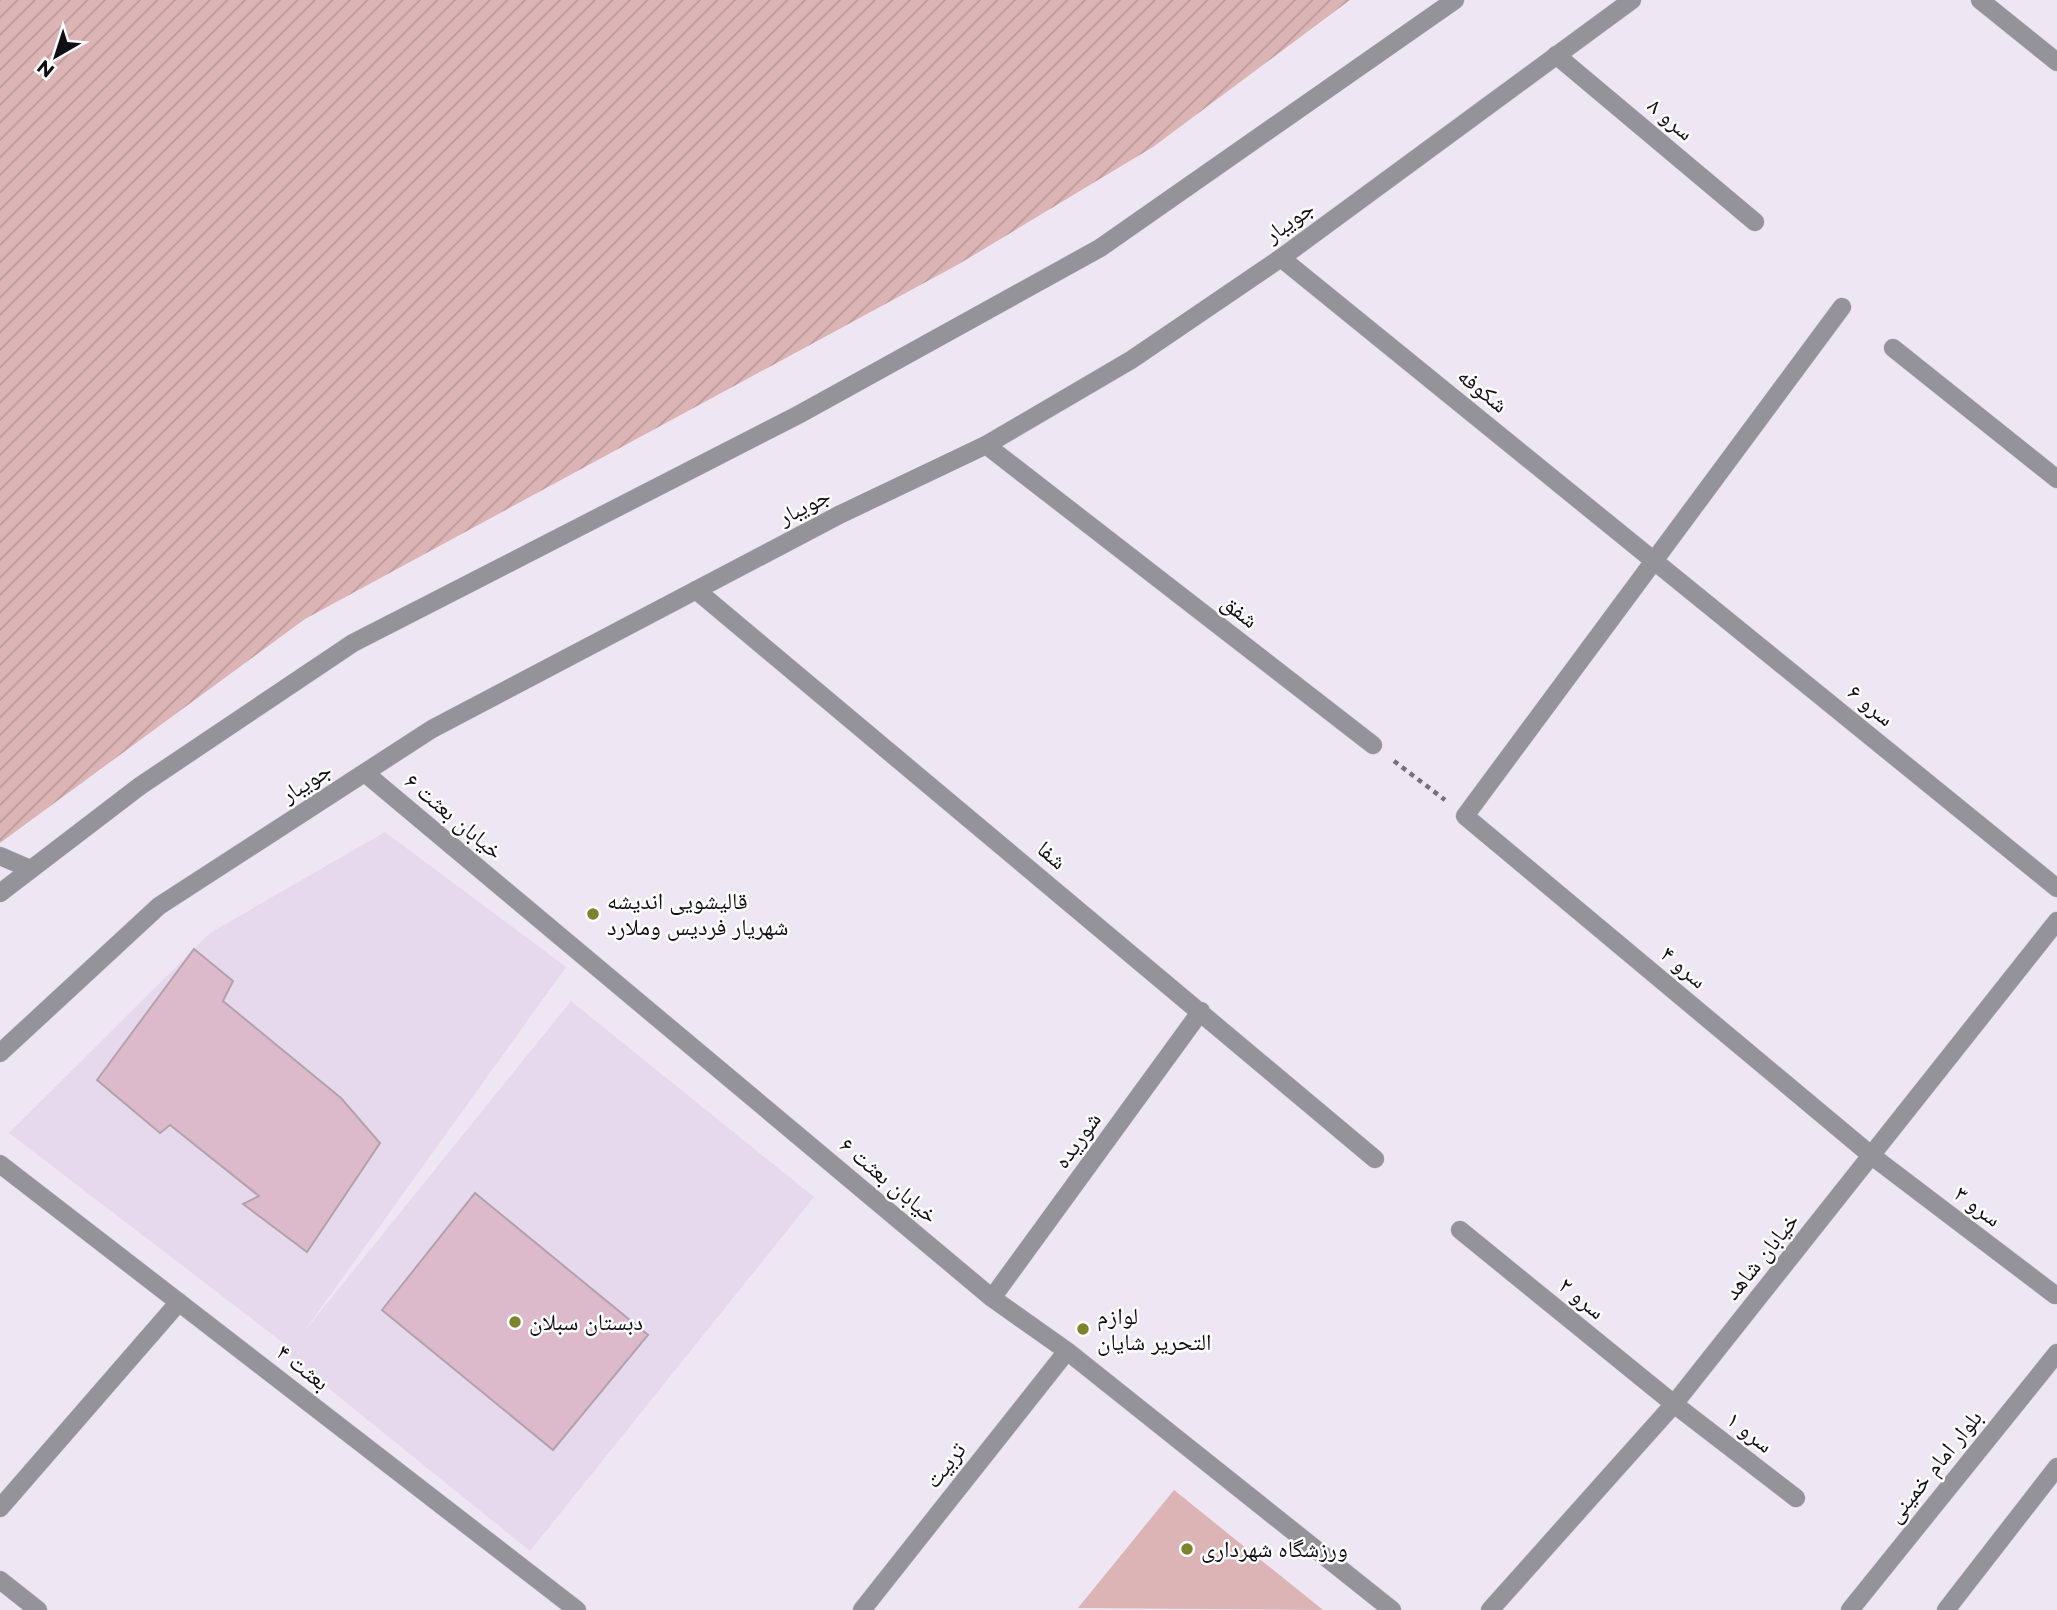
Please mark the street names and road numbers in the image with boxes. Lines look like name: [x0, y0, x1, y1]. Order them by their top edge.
street label: سرو ۸: [1642, 92, 1700, 146]
street label: جویبار: [1258, 194, 1319, 249]
street label: شکوفه: [1452, 361, 1514, 419]
street label: جویبار: [772, 481, 835, 531]
street label: شفق: [1216, 588, 1264, 634]
street label: سرو ۶: [1842, 678, 1900, 732]
street label: جویبار: [275, 755, 337, 809]
street label: خیابان بعثت ۶: [399, 767, 509, 865]
street label: شفا: [1032, 835, 1072, 875]
street label: سرو ۴: [1655, 940, 1713, 994]
street label: شوریده: [1047, 1106, 1107, 1174]
street label: خیابان بعثت ۶: [834, 1131, 944, 1229]
street label: سرو ۳: [1949, 1179, 2007, 1233]
street label: خیابان شاهد: [1717, 1207, 1805, 1305]
street label: سرو ۲: [1553, 1271, 1611, 1325]
street label: بعثت ۴: [271, 1338, 335, 1396]
street label: بلوار امام خمینی: [1880, 1404, 1990, 1529]
street label: سرو ۱: [1721, 1405, 1779, 1459]
street label: تربیت: [918, 1436, 972, 1494]

